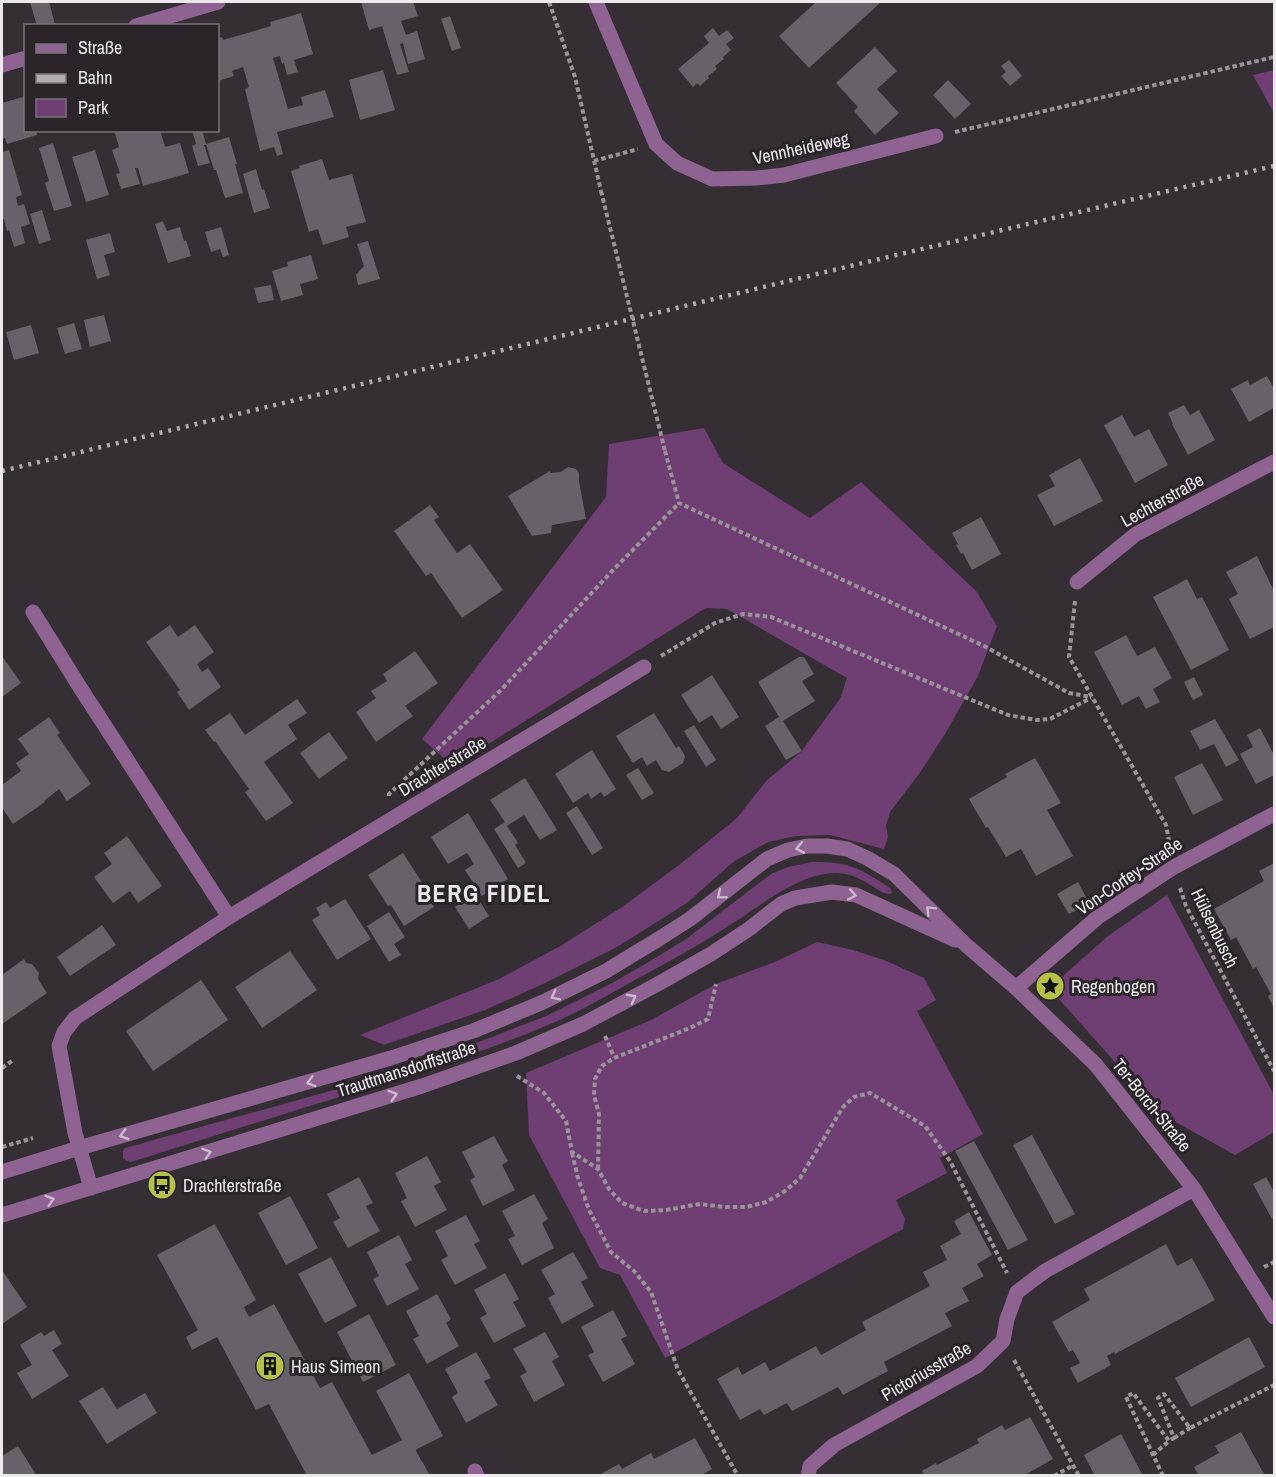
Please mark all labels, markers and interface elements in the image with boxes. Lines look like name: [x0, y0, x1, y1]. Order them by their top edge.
legend: [24, 24, 219, 132]
text: Straße: [78, 35, 122, 60]
text: Bahn: [78, 65, 112, 90]
text: Park: [78, 95, 109, 120]
street label: Vennheideweg: [751, 125, 852, 170]
street label: Lechterstraße: [1116, 467, 1208, 533]
street label: Drachterstraße: [393, 730, 491, 802]
street label: Von-Corfey-Straße: [1071, 831, 1187, 921]
one-way arrow: [795, 841, 805, 854]
district label: BERG FIDEL: [417, 877, 551, 909]
street label: Hülsenbusch: [1185, 884, 1245, 972]
one-way arrow: [716, 888, 727, 899]
one-way arrow: [847, 888, 857, 901]
one-way arrow: [926, 906, 937, 917]
place icon: Regenbogen: [1034, 970, 1066, 1002]
place label: Regenbogen: [1071, 974, 1156, 999]
one-way arrow: [550, 989, 561, 1001]
one-way arrow: [625, 994, 636, 1005]
street label: Trauttmansdorffstraße: [333, 1035, 479, 1103]
street label: Ter-Borch-Straße: [1107, 1053, 1197, 1157]
one-way arrow: [307, 1075, 317, 1087]
one-way arrow: [387, 1090, 398, 1102]
one-way arrow: [119, 1128, 130, 1140]
one-way arrow: [201, 1147, 212, 1160]
bus stop icon: Drachterstraße: [146, 1169, 178, 1201]
place label: Drachterstraße: [183, 1173, 281, 1198]
one-way arrow: [44, 1195, 55, 1207]
street label: Pictoriusstraße: [876, 1335, 976, 1407]
building icon: Haus Simeon: [254, 1350, 286, 1382]
place label: Haus Simeon: [291, 1354, 380, 1379]

